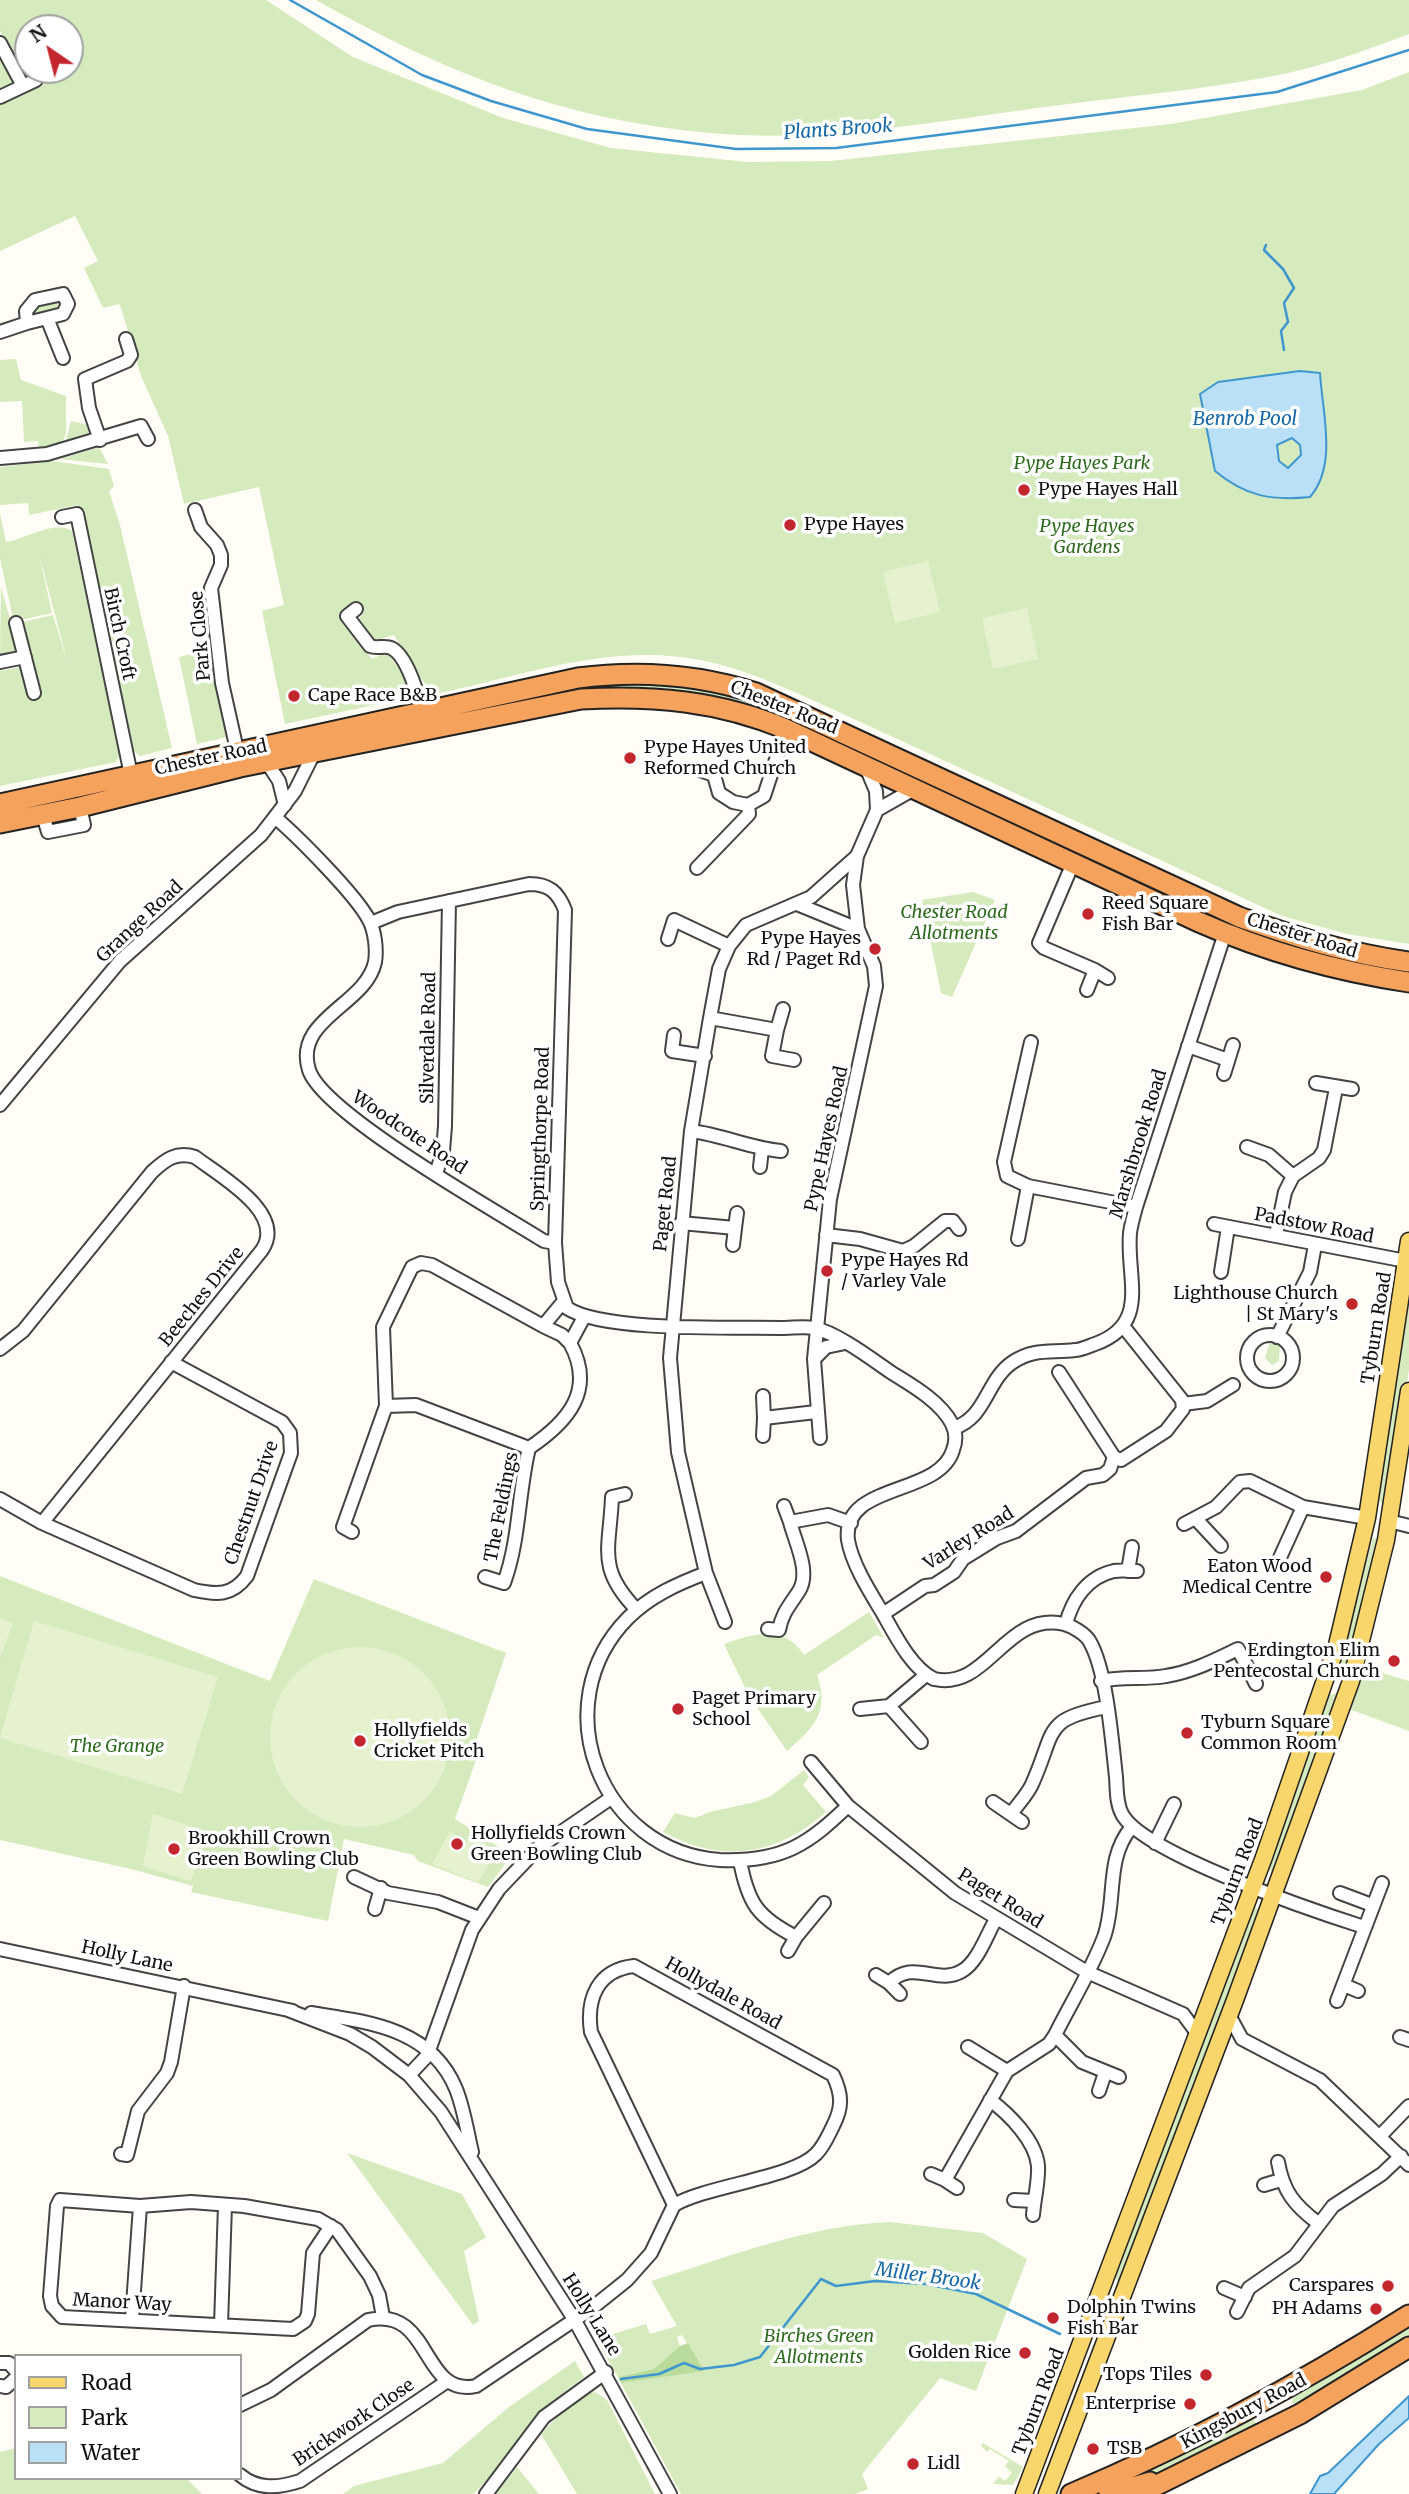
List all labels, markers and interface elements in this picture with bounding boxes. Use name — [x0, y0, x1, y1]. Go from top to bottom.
north arrow — [14, 14, 84, 84]
text: N — [25, 19, 51, 48]
water label: Plants Brook — [783, 115, 893, 145]
water label: Benrob Pool — [1193, 409, 1297, 431]
park label: Pype Hayes Park — [1014, 453, 1150, 475]
place label: Pype Hayes Hall — [1038, 479, 1178, 501]
marker: Pype Hayes Hall — [1016, 482, 1032, 498]
place label: Pype Hayes — [804, 514, 904, 536]
park label: Pype Hayes Gardens — [1040, 516, 1134, 558]
marker: Pype Hayes — [782, 517, 798, 533]
street label: Birch Croft — [99, 586, 139, 682]
street label: Park Close — [186, 590, 216, 682]
street label: Chester Road — [727, 677, 841, 739]
place label: Cape Race B&B — [308, 685, 437, 707]
marker: Cape Race B&B — [286, 688, 302, 704]
street label: Chester Road — [153, 736, 269, 780]
place label: Pype Hayes United Reformed Church — [644, 737, 806, 780]
marker: Pype Hayes United Reformed Church — [622, 750, 638, 766]
street label: Grange Road — [92, 877, 188, 967]
place label: Reed Square Fish Bar — [1102, 893, 1208, 936]
park label: Chester Road Allotments — [900, 902, 1008, 944]
marker: Reed Square Fish Bar — [1080, 906, 1096, 922]
street label: Chester Road — [1244, 909, 1360, 963]
place label: Pype Hayes Rd / Paget Rd — [747, 928, 861, 970]
marker: Pype Hayes Rd / Paget Rd — [867, 941, 883, 957]
street label: Silverdale Road — [417, 972, 441, 1104]
street label: Springthorpe Road — [527, 1046, 555, 1212]
street label: Pype Hayes Road — [801, 1064, 853, 1214]
street label: Marshbrook Road — [1106, 1067, 1172, 1221]
street label: Woodcote Road — [348, 1087, 470, 1179]
street label: Paget Road — [650, 1155, 682, 1253]
street label: Padstow Road — [1253, 1204, 1375, 1248]
street label: Beeches Drive — [155, 1243, 249, 1351]
place label: Pype Hayes Rd / Varley Vale — [841, 1250, 969, 1292]
marker: Pype Hayes Rd / Varley Vale — [819, 1263, 835, 1279]
street label: Tyburn Road — [1357, 1270, 1397, 1386]
place label: Lighthouse Church | St Mary's — [1173, 1283, 1338, 1326]
marker: Lighthouse Church | St Mary's — [1344, 1296, 1360, 1312]
street label: Chestnut Drive — [221, 1438, 283, 1568]
street label: The Feldings — [481, 1450, 523, 1564]
street label: Varley Road — [920, 1503, 1018, 1575]
place label: Eaton Wood Medical Centre — [1183, 1556, 1312, 1598]
marker: Eaton Wood Medical Centre — [1318, 1569, 1334, 1585]
place label: Erdington Elim Pentecostal Church — [1214, 1640, 1380, 1682]
marker: Erdington Elim Pentecostal Church — [1386, 1653, 1402, 1669]
place label: Paget Primary School — [692, 1688, 816, 1730]
marker: Paget Primary School — [670, 1701, 686, 1717]
place label: Tyburn Square Common Room — [1201, 1712, 1337, 1754]
place label: Hollyfields Cricket Pitch — [374, 1720, 484, 1762]
marker: Tyburn Square Common Room — [1179, 1725, 1195, 1741]
marker: Hollyfields Cricket Pitch — [352, 1733, 368, 1749]
park label: The Grange — [70, 1736, 164, 1758]
street label: Tyburn Road — [1208, 1815, 1268, 1929]
place label: Hollyfields Crown Green Bowling Club — [471, 1823, 642, 1866]
place label: Brookhill Crown Green Bowling Club — [188, 1828, 359, 1870]
marker: Hollyfields Crown Green Bowling Club — [449, 1836, 465, 1852]
marker: Brookhill Crown Green Bowling Club — [166, 1841, 182, 1857]
street label: Paget Road — [954, 1864, 1046, 1934]
street label: Holly Lane — [79, 1937, 175, 1977]
street label: Hollydale Road — [661, 1953, 785, 2035]
water label: Miller Brook — [874, 2258, 982, 2296]
street label: Holly Lane — [557, 2270, 625, 2360]
place label: Carspares — [1289, 2275, 1374, 2297]
marker: Carspares — [1380, 2278, 1396, 2294]
street label: Manor Way — [72, 2290, 172, 2316]
place label: Dolphin Twins Fish Bar — [1067, 2297, 1196, 2340]
place label: PH Adams — [1272, 2298, 1362, 2320]
marker: PH Adams — [1368, 2301, 1384, 2317]
marker: Dolphin Twins Fish Bar — [1045, 2310, 1061, 2326]
park label: Birches Green Allotments — [764, 2326, 874, 2368]
place label: Golden Rice — [908, 2342, 1011, 2364]
street label: Tyburn Road — [1009, 2345, 1069, 2459]
marker: Golden Rice — [1017, 2345, 1033, 2361]
legend — [14, 2354, 242, 2480]
place label: Tops Tiles — [1103, 2364, 1192, 2386]
marker: Tops Tiles — [1198, 2367, 1214, 2383]
text: Road — [81, 2369, 132, 2396]
street label: Kingsbury Road — [1178, 2370, 1310, 2454]
street label: Brickwork Close — [289, 2375, 419, 2471]
place label: Enterprise — [1085, 2393, 1176, 2415]
marker: Enterprise — [1182, 2396, 1198, 2412]
text: Park — [81, 2404, 128, 2431]
place label: TSB — [1107, 2438, 1142, 2460]
text: Water — [81, 2439, 140, 2466]
marker: TSB — [1085, 2441, 1101, 2457]
place label: Lidl — [927, 2453, 960, 2475]
marker: Lidl — [905, 2456, 921, 2472]

